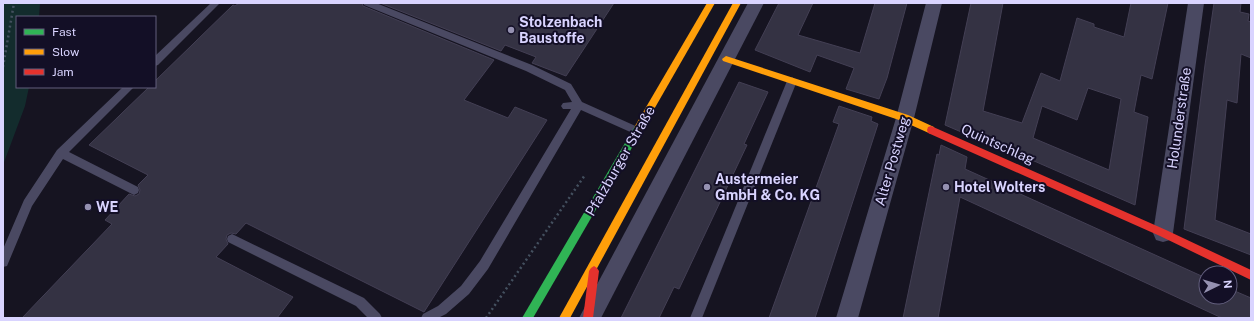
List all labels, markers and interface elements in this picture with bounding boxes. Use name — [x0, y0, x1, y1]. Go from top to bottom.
place label: Stolzenbach Baustoffe — [519, 14, 602, 46]
legend — [16, 16, 156, 88]
text: Fast — [52, 25, 77, 39]
marker: Stolzenbach Baustoffe — [506, 25, 516, 35]
text: Slow — [52, 45, 80, 59]
text: Jam — [52, 65, 74, 79]
street label: Holunderstraße — [1164, 66, 1194, 170]
street label: Pfalzburger Straße — [582, 103, 658, 219]
street label: Alter Postweg — [872, 114, 912, 207]
street label: Quintschlag — [959, 121, 1037, 167]
place label: Austermeier GmbH & Co. KG — [715, 171, 820, 203]
place label: Hotel Wolters — [954, 179, 1045, 195]
marker: Austermeier GmbH & Co. KG — [702, 182, 712, 192]
marker: Hotel Wolters — [941, 182, 951, 192]
place label: WE — [96, 199, 119, 215]
marker: WE — [83, 202, 93, 212]
north arrow — [1198, 265, 1238, 305]
text: N — [1222, 279, 1234, 289]

